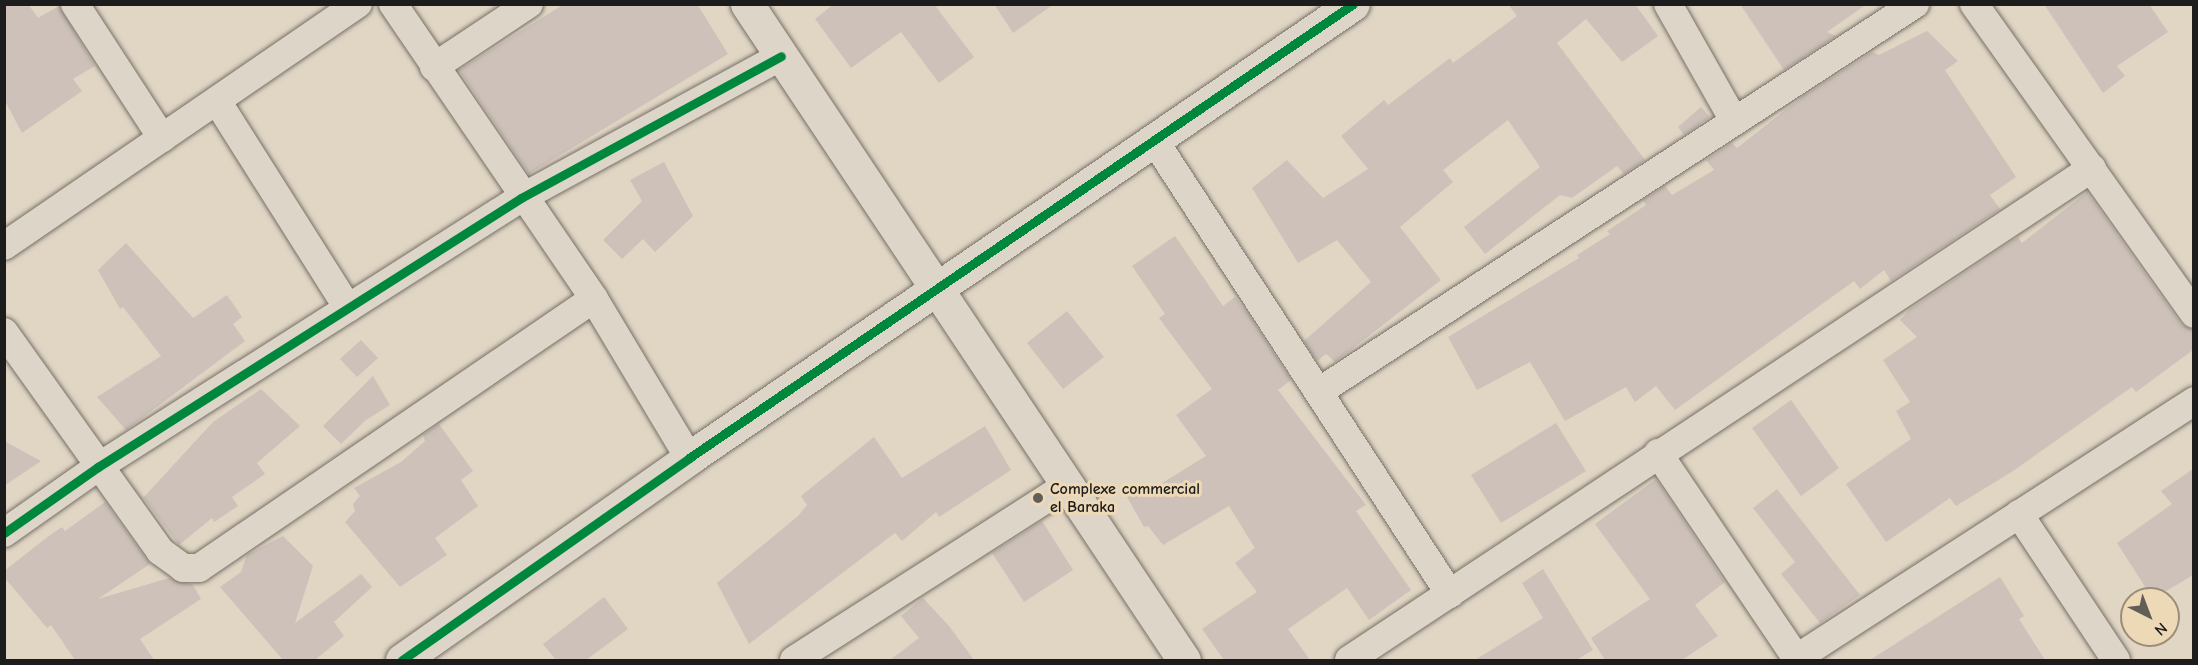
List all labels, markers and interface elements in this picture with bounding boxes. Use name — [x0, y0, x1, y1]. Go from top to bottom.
place label: Complexe commercial el Baraka — [1050, 479, 1200, 517]
marker: Complexe commercial el Baraka — [1031, 491, 1045, 505]
north arrow — [2120, 587, 2180, 647]
text: N — [2151, 619, 2171, 639]

